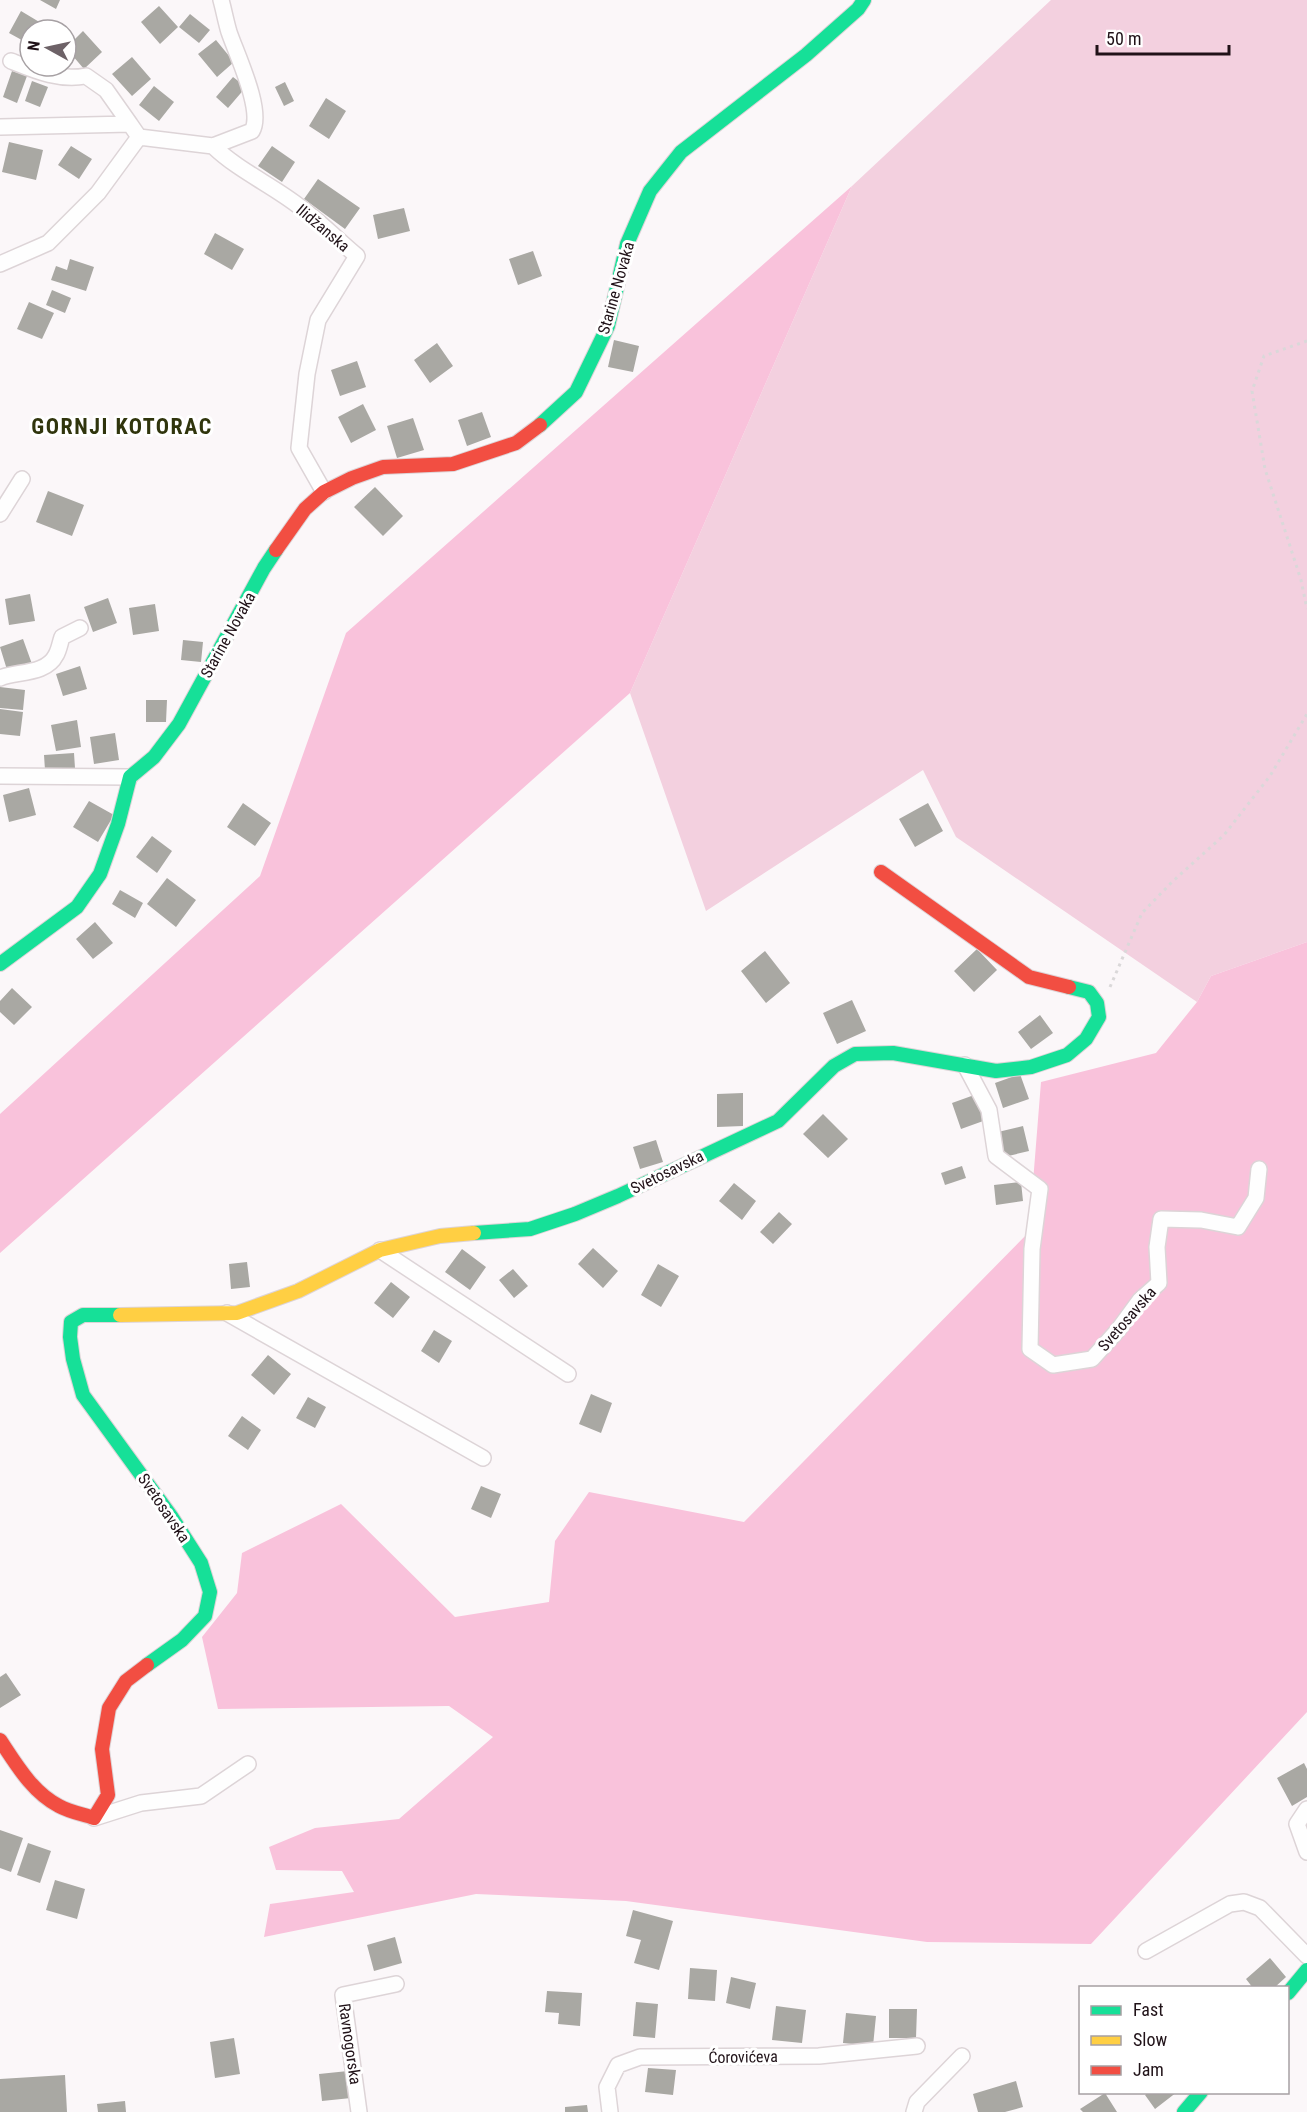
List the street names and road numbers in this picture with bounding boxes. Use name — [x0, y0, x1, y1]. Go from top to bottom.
street label: Ilidžanska — [292, 200, 354, 256]
street label: Starine Novaka — [594, 240, 638, 336]
street label: Starine Novaka — [197, 589, 259, 681]
street label: Svetosavska — [627, 1146, 707, 1198]
street label: Svetosavska — [1094, 1283, 1160, 1355]
street label: Svetosavska — [134, 1470, 194, 1546]
street label: Ravnogorska — [335, 2002, 365, 2086]
street label: Ćorovićeva — [708, 2046, 778, 2067]

